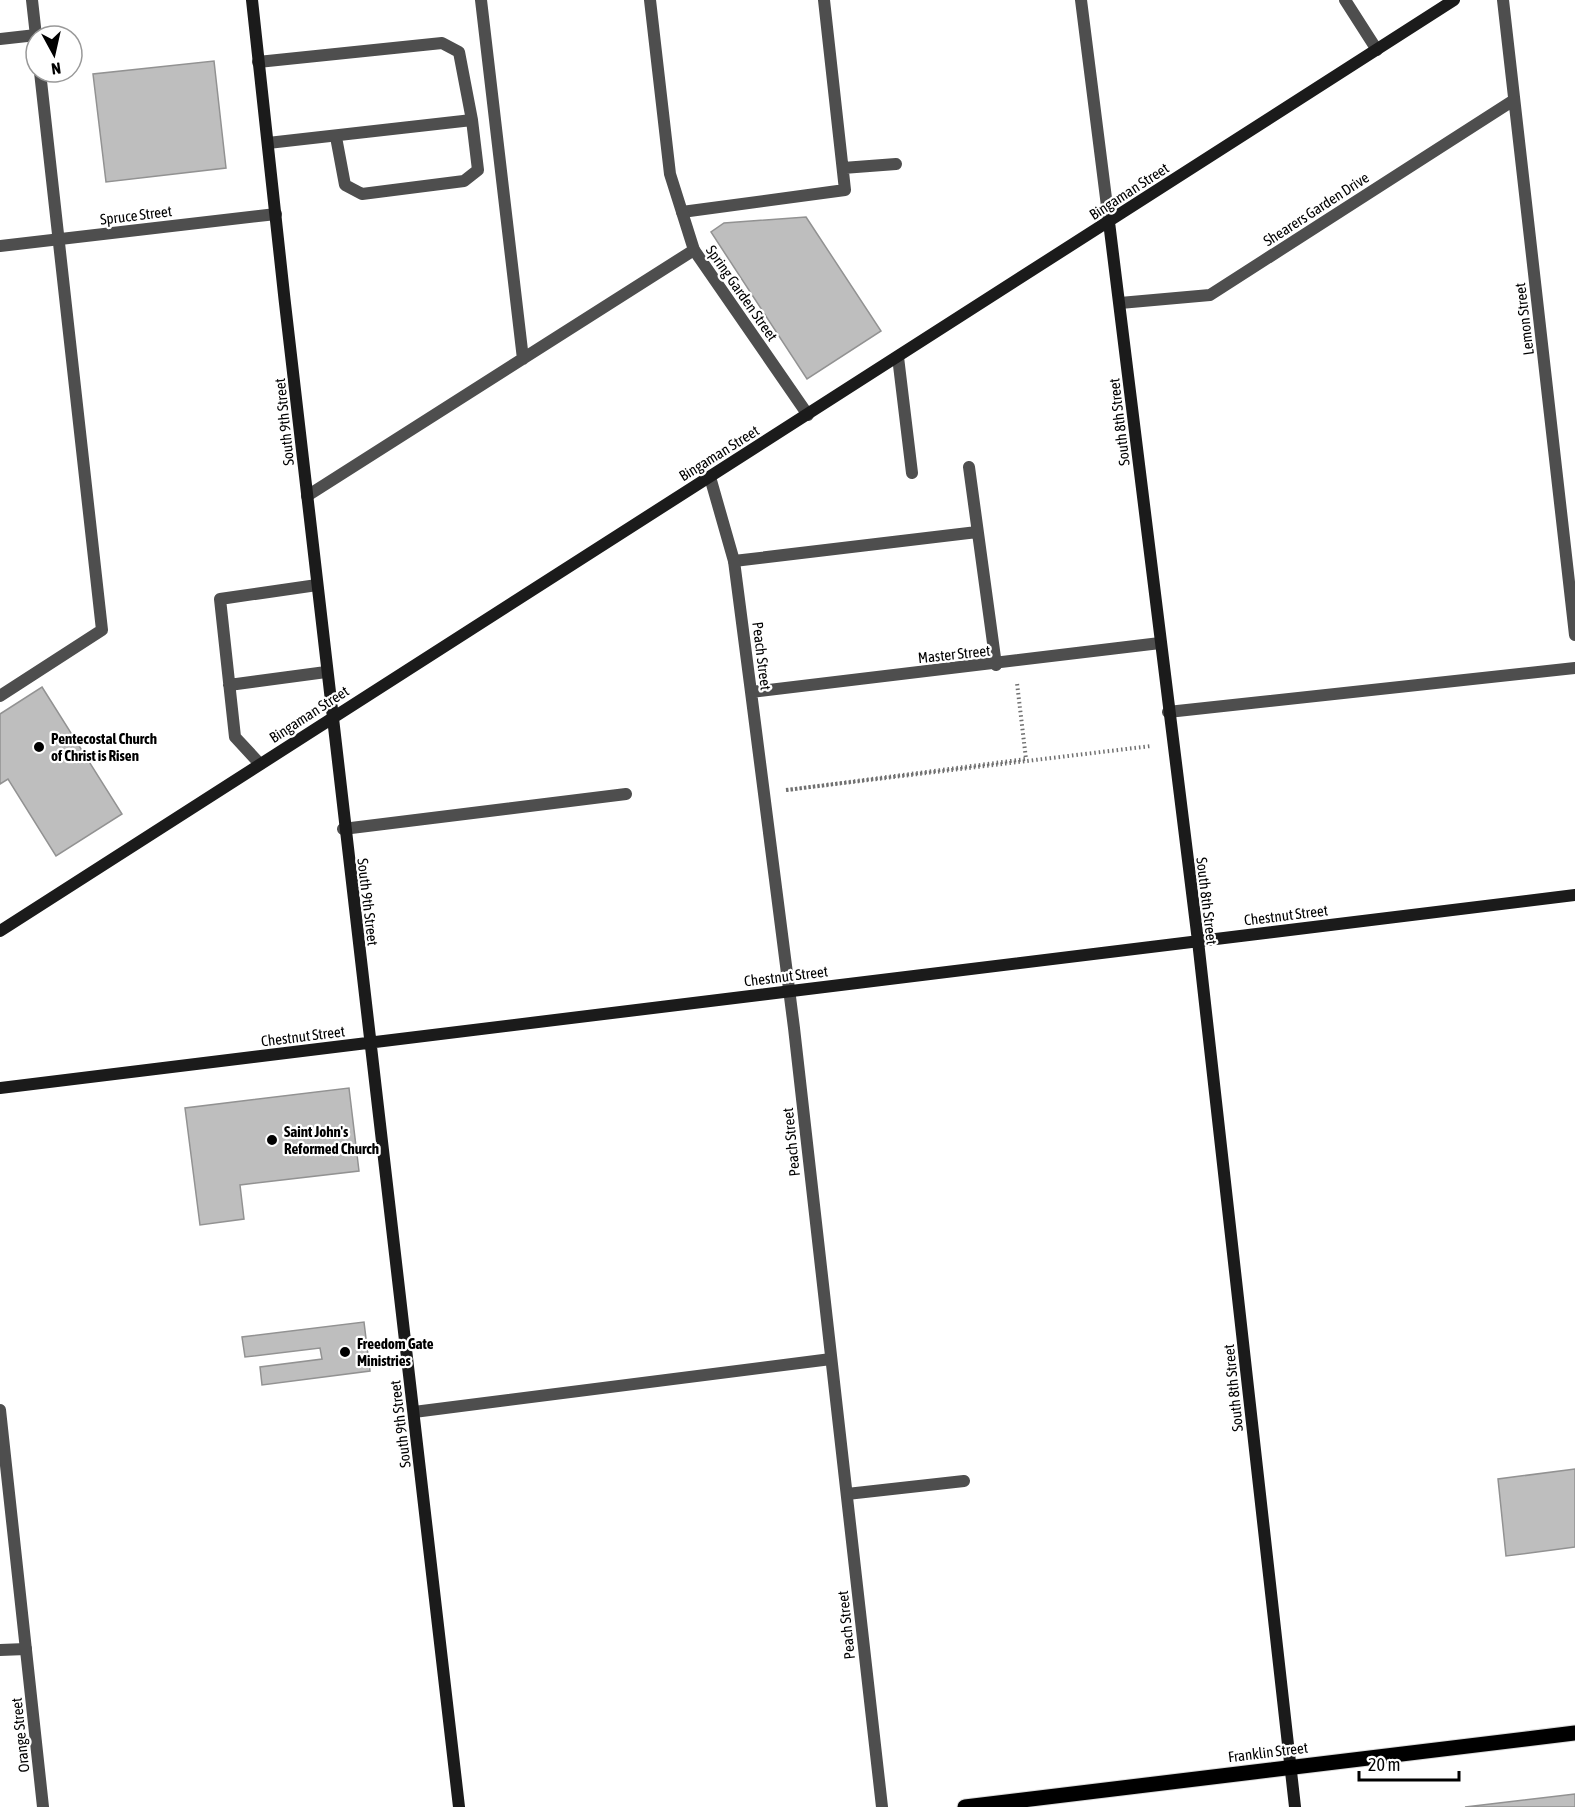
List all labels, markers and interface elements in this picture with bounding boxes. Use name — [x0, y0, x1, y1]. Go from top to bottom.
north arrow — [24, 24, 84, 84]
text: N — [50, 59, 62, 78]
street label: Bingaman Street — [1086, 159, 1172, 223]
street label: Shearers Garden Drive — [1260, 169, 1372, 249]
street label: Spruce Street — [99, 202, 173, 228]
street label: Spring Garden Street — [703, 242, 781, 344]
street label: Lemon Street — [1511, 282, 1537, 356]
street label: South 9th Street — [271, 377, 297, 467]
street label: South 8th Street — [1105, 377, 1133, 467]
street label: Bingaman Street — [676, 422, 762, 484]
street label: Peach Street — [749, 621, 775, 691]
street label: Master Street — [917, 642, 991, 666]
street label: Bingaman Street — [266, 682, 352, 746]
place label: Pentecostal Church of Christ is Risen — [51, 730, 157, 764]
marker: Pentecostal Church of Christ is Risen — [32, 740, 46, 754]
street label: South 8th Street — [1193, 856, 1221, 946]
street label: South 9th Street — [354, 857, 382, 947]
street label: Chestnut Street — [1243, 901, 1329, 929]
street label: Chestnut Street — [743, 962, 829, 990]
street label: Chestnut Street — [260, 1022, 346, 1050]
street label: Peach Street — [779, 1107, 803, 1177]
place label: Saint John's Reformed Church — [284, 1123, 379, 1157]
marker: Saint John's Reformed Church — [265, 1133, 279, 1147]
place label: Freedom Gate Ministries — [357, 1335, 434, 1369]
street label: South 8th Street — [1220, 1343, 1246, 1433]
marker: Freedom Gate Ministries — [338, 1345, 352, 1359]
street label: South 9th Street — [386, 1379, 414, 1469]
street label: Peach Street — [834, 1590, 858, 1660]
street label: Orange Street — [8, 1697, 32, 1773]
street label: Franklin Street — [1227, 1739, 1309, 1765]
scale bar — [1359, 1744, 1460, 1782]
text: 20 m — [1368, 1754, 1400, 1775]

